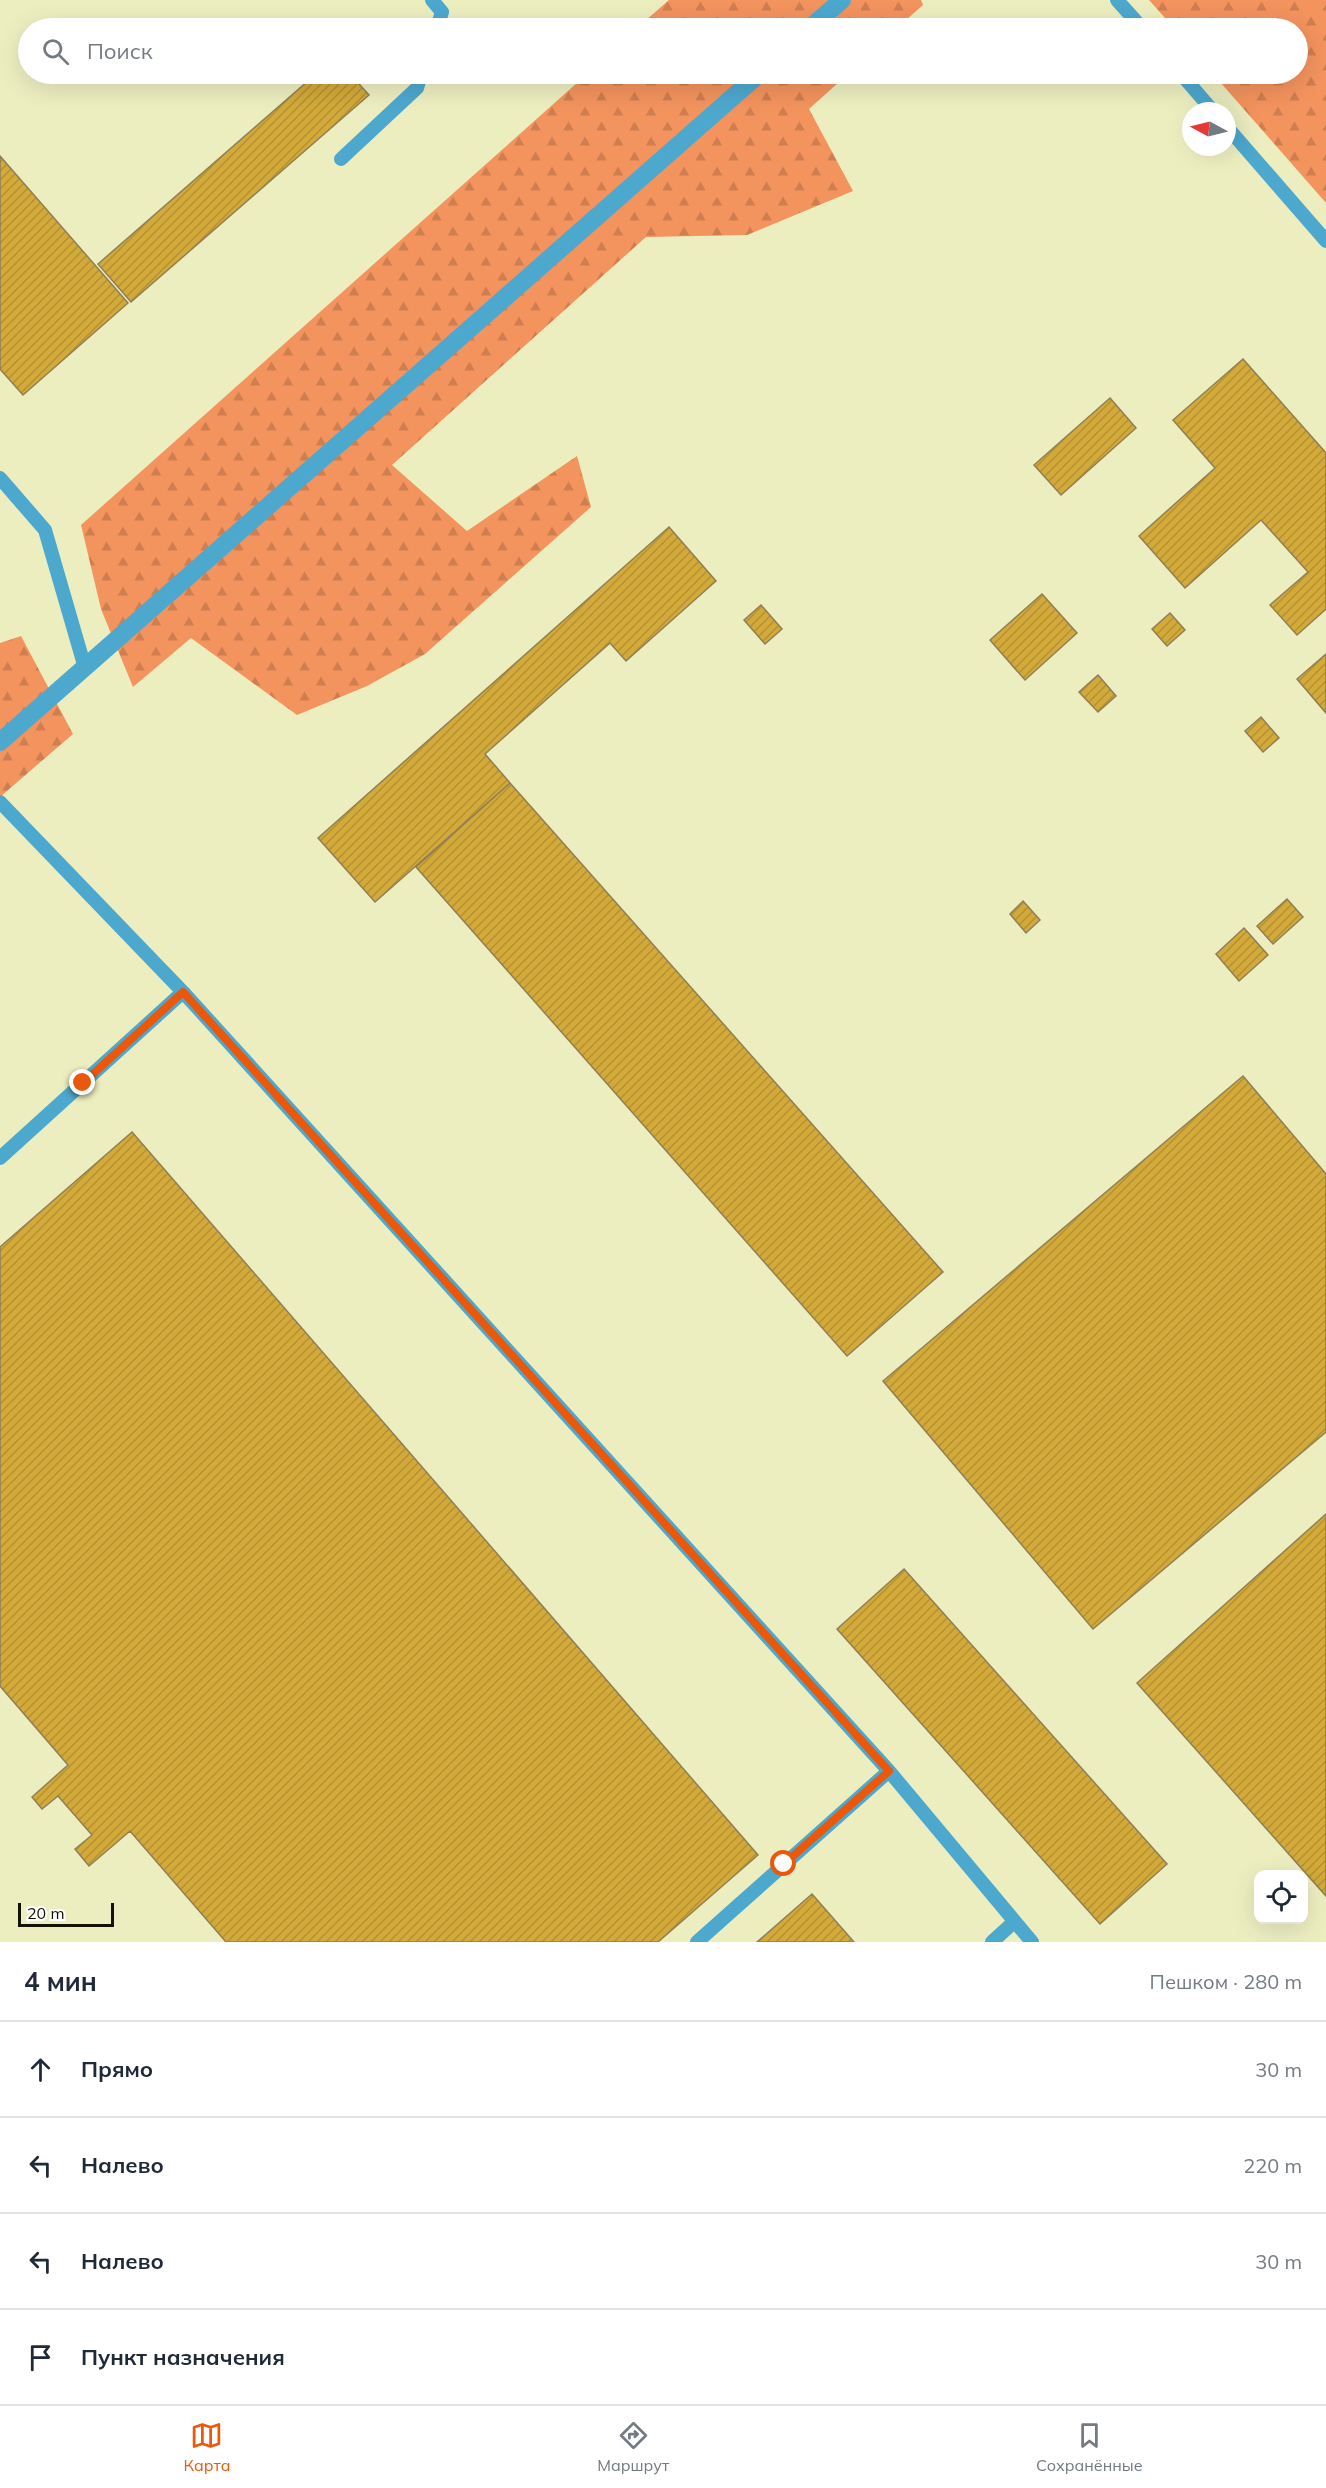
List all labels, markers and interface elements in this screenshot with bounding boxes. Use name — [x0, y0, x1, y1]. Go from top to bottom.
search box — [18, 18, 1308, 84]
icon: search — [39, 35, 72, 68]
text: Поиск — [87, 37, 153, 65]
north arrow — [1182, 102, 1236, 156]
route end — [69, 1069, 95, 1095]
route start — [770, 1850, 796, 1876]
map controls — [1254, 1870, 1308, 1924]
button: locate — [1254, 1870, 1308, 1924]
scale bar — [18, 1900, 114, 1928]
text: 20 m — [27, 1903, 64, 1923]
text: 4 мин — [24, 1965, 97, 1998]
text: Пешком · 280 m — [1150, 1969, 1302, 1994]
icon: ahead — [24, 2053, 57, 2086]
text: Прямо — [81, 2055, 153, 2083]
text: 30 m — [1255, 2057, 1302, 2082]
icon: left — [24, 2149, 57, 2182]
text: Налево — [81, 2151, 164, 2179]
text: 220 m — [1243, 2153, 1302, 2178]
icon: left — [24, 2245, 57, 2278]
text: Налево — [81, 2247, 164, 2275]
text: 30 m — [1255, 2249, 1302, 2274]
icon: arrive — [24, 2341, 57, 2374]
text: Пункт назначения — [81, 2343, 285, 2371]
tab: Карта — [183, 2419, 230, 2475]
tab: Маршрут — [597, 2419, 669, 2475]
tab: Сохранённые — [1036, 2419, 1143, 2475]

